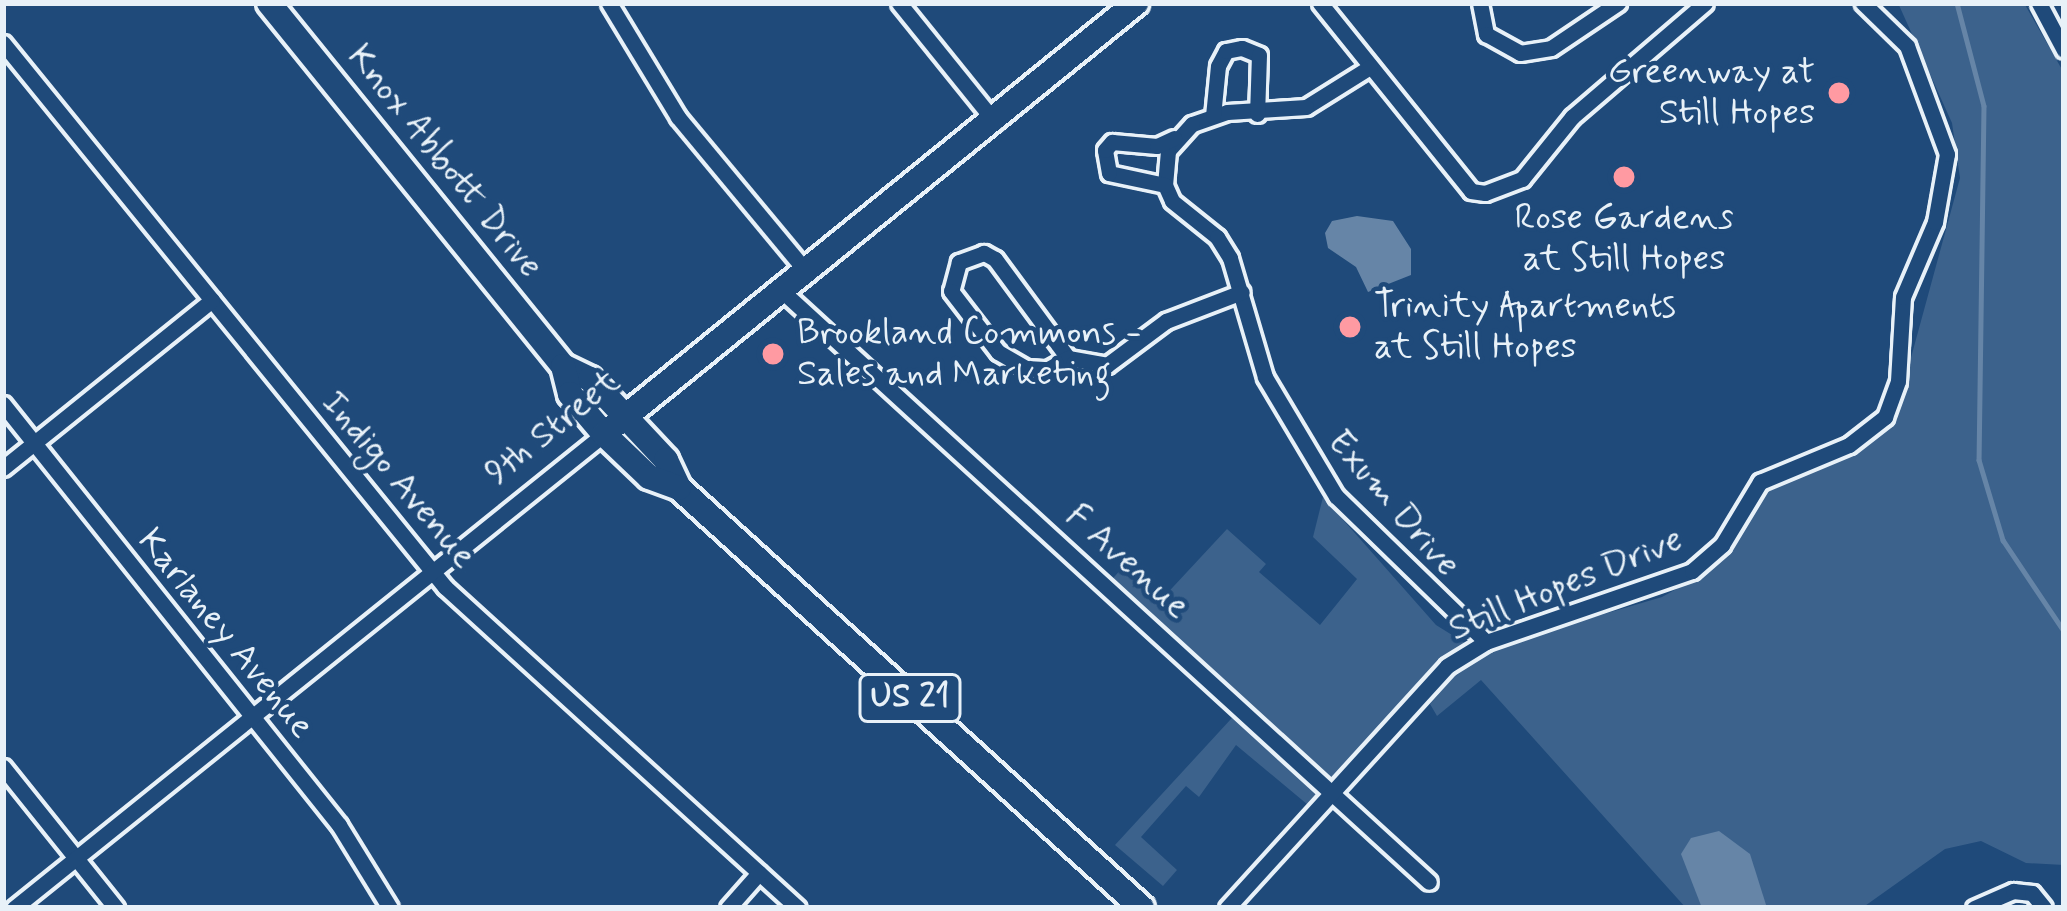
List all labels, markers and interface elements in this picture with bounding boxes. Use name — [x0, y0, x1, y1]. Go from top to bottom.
street label: Knox Abbott Drive — [336, 36, 552, 288]
place label: Greenway at Still Hopes — [1604, 50, 1815, 135]
marker: Greenway at Still Hopes — [1826, 80, 1852, 106]
marker: Rose Gardens at Still Hopes — [1611, 164, 1637, 190]
place label: Rose Gardens at Still Hopes — [1522, 196, 1726, 281]
place label: Trinity Apartments at Still Hopes — [1374, 284, 1676, 369]
place label: Brookland Commons - Sales and Marketing — [797, 311, 1151, 396]
marker: Trinity Apartments at Still Hopes — [1337, 314, 1363, 340]
marker: Brookland Commons - Sales and Marketing — [760, 341, 786, 367]
street label: 9th Street — [477, 361, 629, 495]
street label: Indigo Avenue — [311, 382, 485, 578]
street label: Exum Drive — [1318, 423, 1468, 585]
street label: F Avenue — [1060, 499, 1194, 625]
street label: Still Hopes Drive — [1445, 519, 1687, 651]
street label: Karlaney Avenue — [127, 520, 323, 748]
road number: US 21 — [856, 671, 964, 725]

